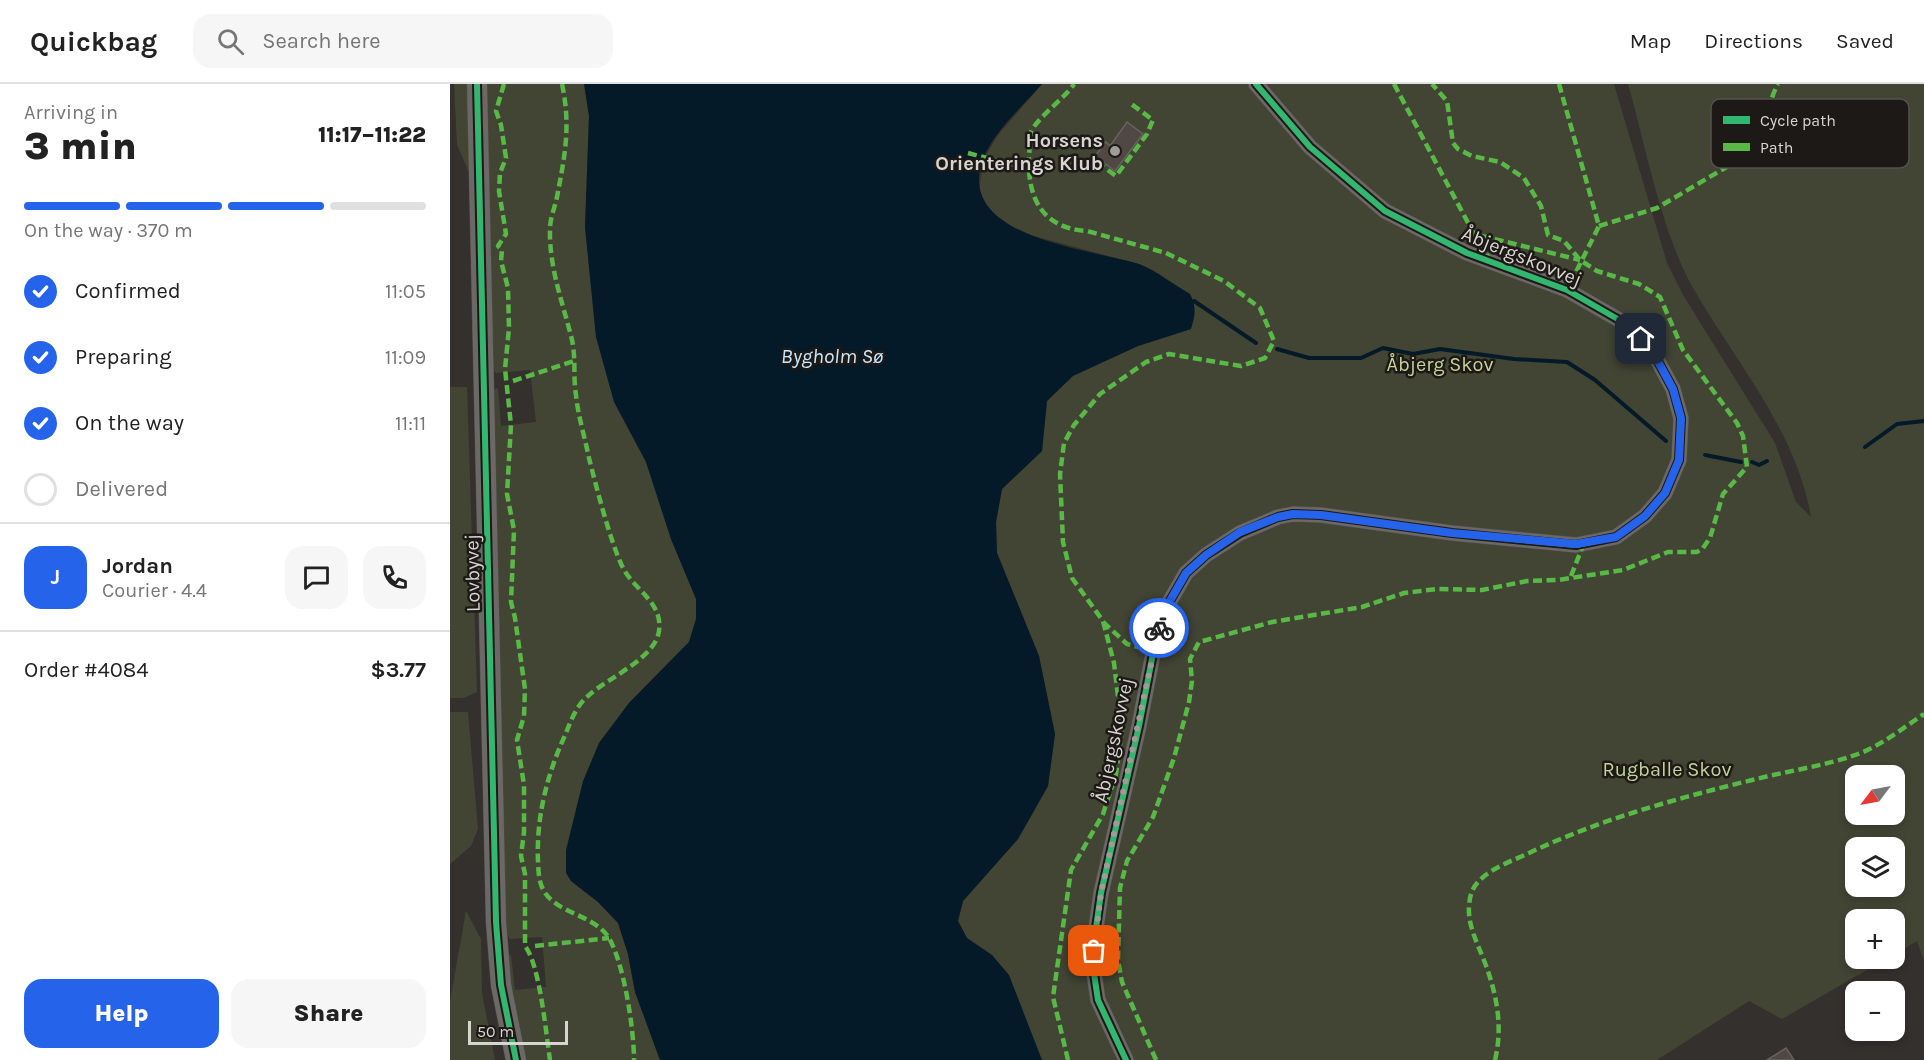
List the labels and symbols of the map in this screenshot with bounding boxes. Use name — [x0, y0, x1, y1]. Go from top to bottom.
legend — [1711, 99, 1909, 168]
text: Cycle path — [1760, 111, 1836, 130]
place label: Horsens Orienterings Klub — [935, 129, 1103, 175]
text: Path — [1760, 138, 1793, 157]
marker: Horsens Orienterings Klub — [1108, 144, 1122, 158]
street label: Åbjergskovvej — [1458, 222, 1585, 291]
pin — [1615, 313, 1666, 364]
water label: Bygholm Sø — [781, 344, 884, 368]
park label: Åbjerg Skov — [1386, 353, 1494, 376]
street label: Lovbyvej — [460, 534, 485, 612]
courier — [1129, 598, 1189, 658]
street label: Åbjergskovvej — [1089, 675, 1138, 805]
park label: Rugballe Skov — [1602, 758, 1732, 781]
north arrow — [1845, 765, 1905, 825]
pin — [1068, 925, 1119, 976]
scale bar — [468, 1018, 568, 1046]

